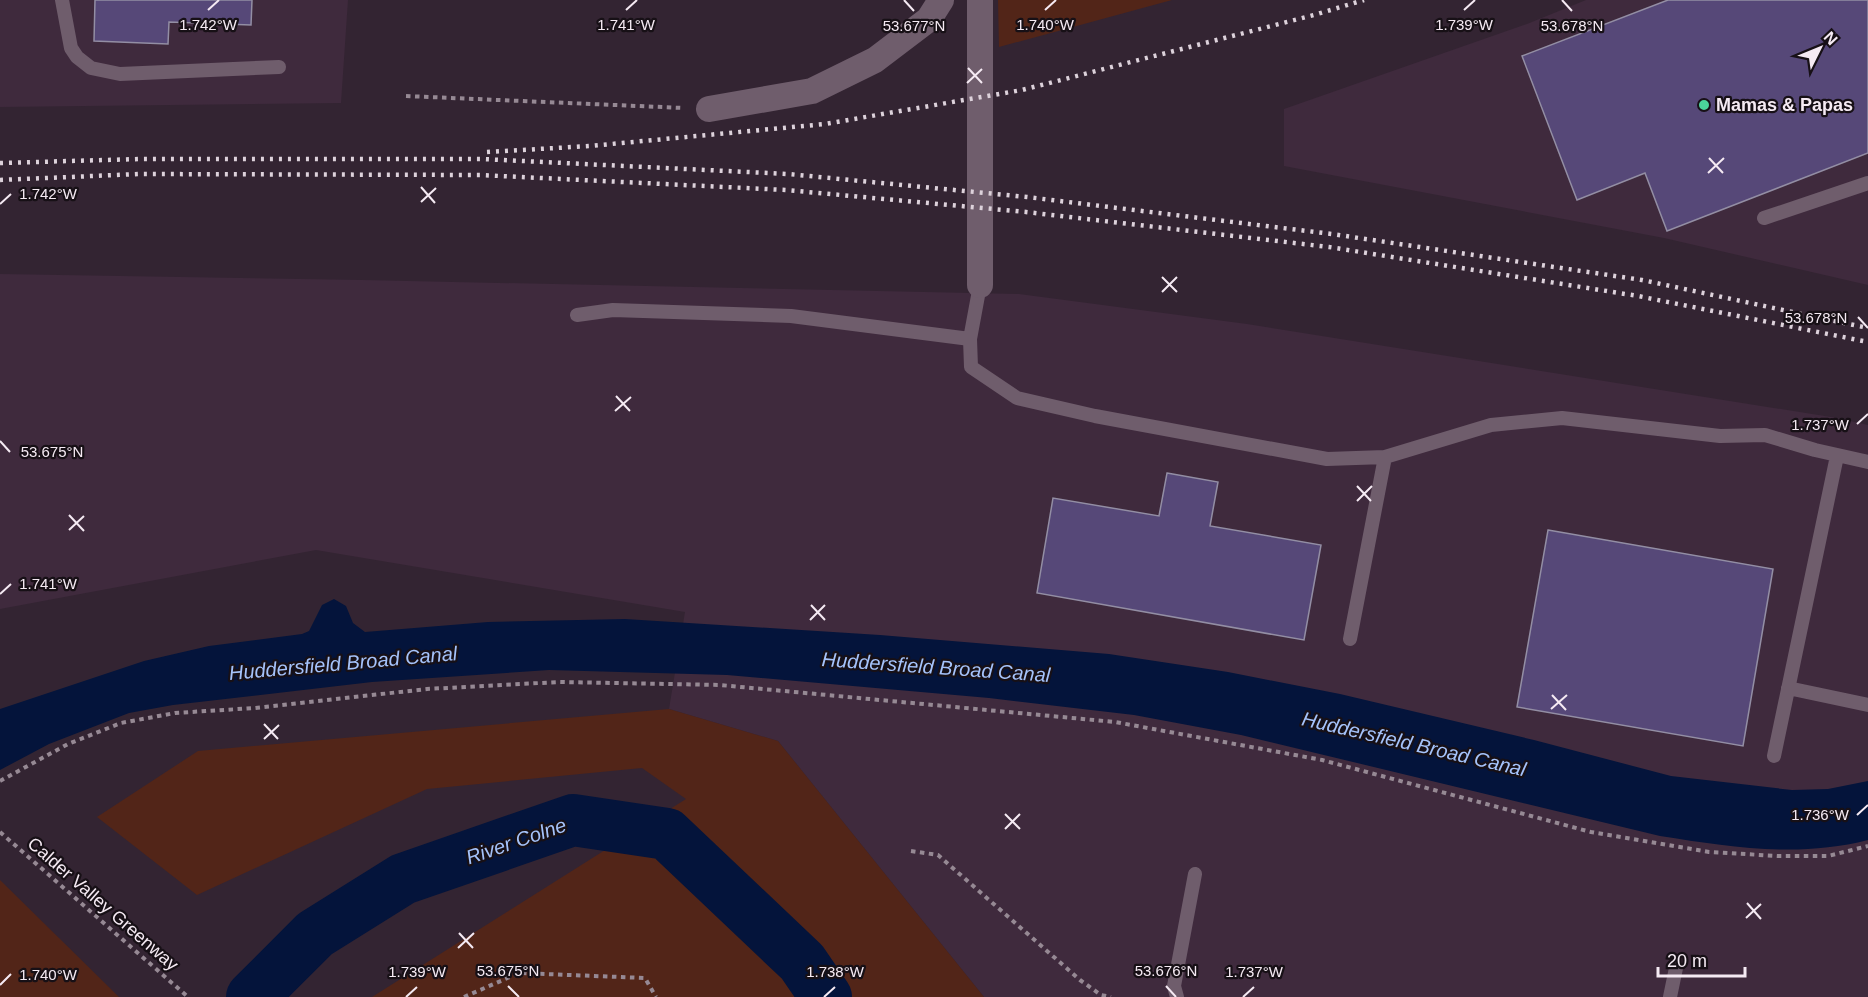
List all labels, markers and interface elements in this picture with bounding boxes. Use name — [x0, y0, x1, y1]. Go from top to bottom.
text: 1.742°W — [179, 16, 238, 33]
text: 1.741°W — [597, 16, 656, 33]
text: 1.740°W — [1016, 16, 1075, 33]
text: 1.739°W — [1435, 16, 1494, 33]
text: 53.677°N — [883, 17, 945, 34]
text: 53.678°N — [1541, 17, 1603, 34]
north arrow — [1790, 18, 1850, 78]
text: N — [1820, 28, 1841, 48]
place label: Mamas & Papas — [1716, 95, 1853, 115]
marker: Mamas & Papas — [1697, 98, 1711, 112]
text: 1.742°W — [19, 185, 78, 202]
text: 53.678°N — [1785, 309, 1847, 326]
text: 1.737°W — [1791, 416, 1850, 433]
text: 53.675°N — [21, 443, 83, 460]
text: 1.741°W — [19, 575, 78, 592]
water label: Huddersfield Broad Canal — [228, 642, 459, 684]
water label: Huddersfield Broad Canal — [821, 648, 1052, 686]
water label: Huddersfield Broad Canal — [1300, 708, 1529, 781]
text: 1.736°W — [1791, 806, 1850, 823]
water label: River Colne — [463, 814, 569, 868]
street label: Calder Valley Greenway — [24, 833, 182, 975]
scale bar — [1658, 940, 1745, 978]
text: 20 m — [1667, 951, 1707, 971]
text: 53.675°N — [477, 962, 539, 979]
text: 53.676°N — [1135, 962, 1197, 979]
text: 1.739°W — [388, 963, 447, 980]
text: 1.738°W — [806, 963, 865, 980]
text: 1.737°W — [1225, 963, 1284, 980]
text: 1.740°W — [19, 966, 78, 983]

